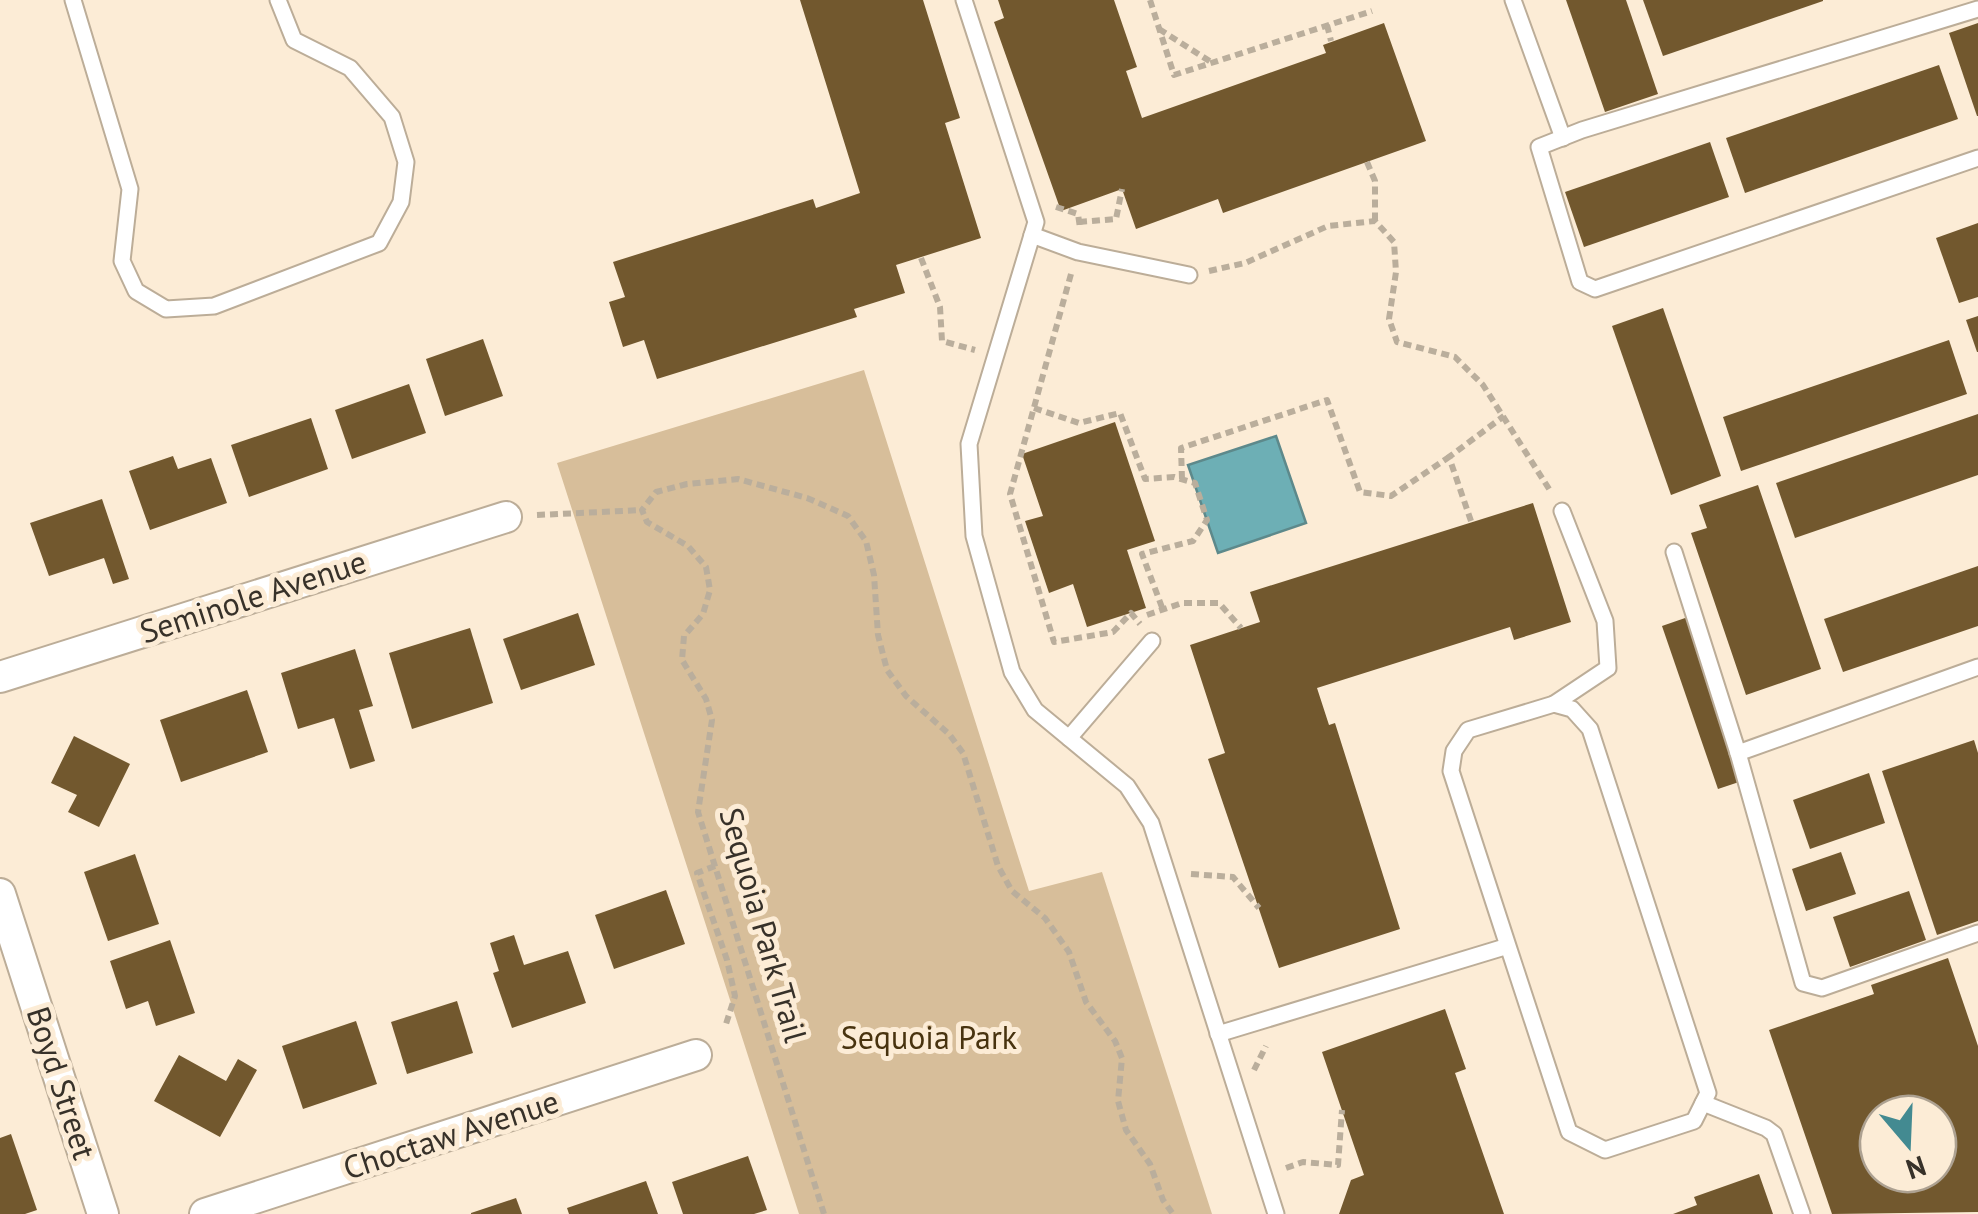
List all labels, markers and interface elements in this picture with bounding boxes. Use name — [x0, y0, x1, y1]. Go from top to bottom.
street label: Seminole Avenue — [134, 540, 371, 652]
street label: Sequoia Park Trail — [710, 803, 818, 1047]
street label: Boyd Street — [18, 1001, 106, 1164]
park label: Sequoia Park — [841, 1016, 1018, 1058]
street label: Choctaw Avenue — [338, 1079, 564, 1189]
north arrow — [1858, 1094, 1958, 1194]
text: N — [1902, 1148, 1931, 1189]

